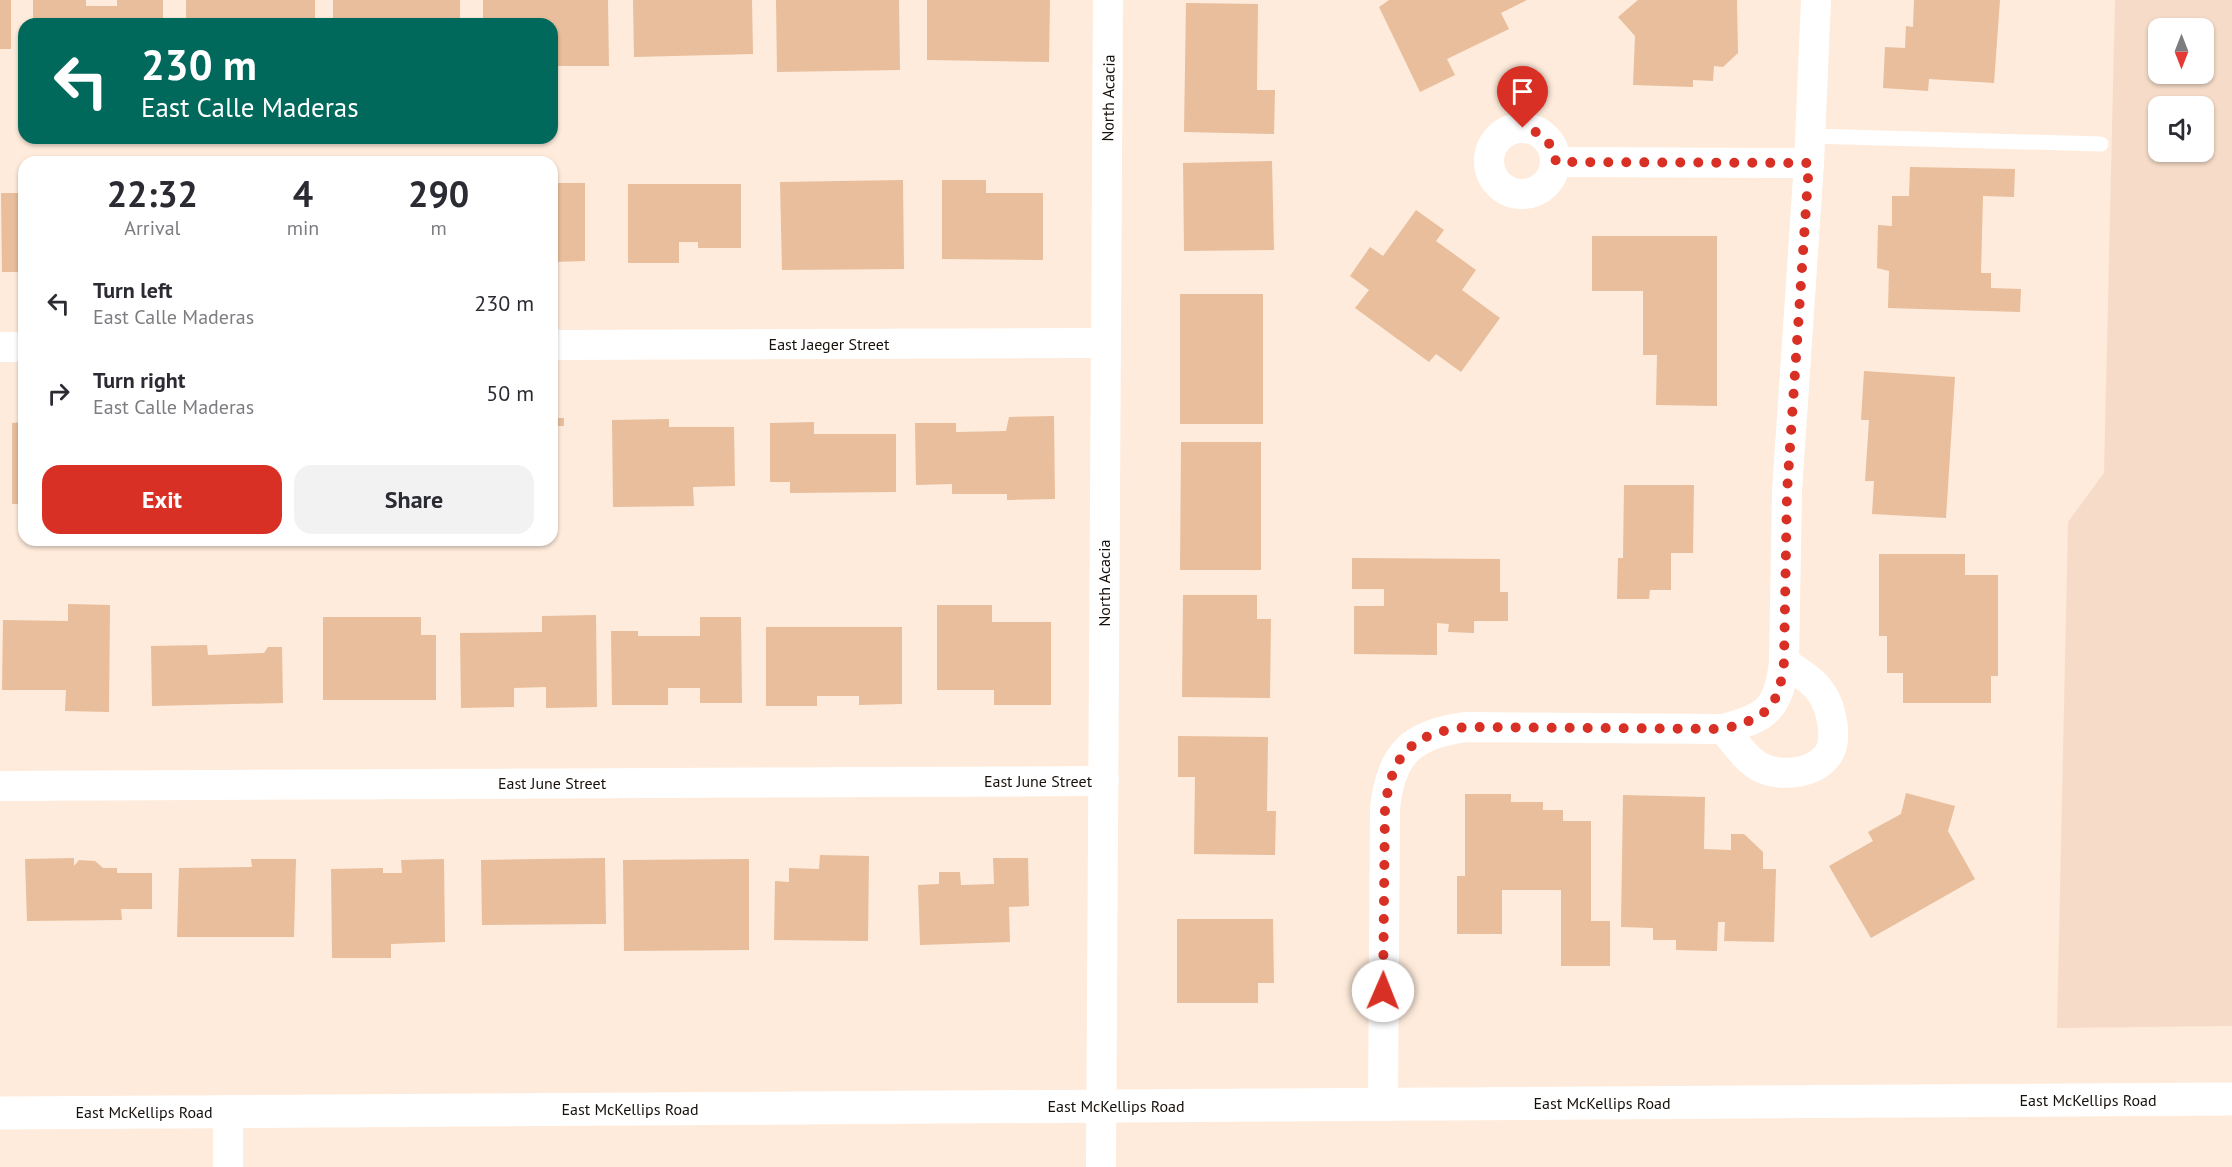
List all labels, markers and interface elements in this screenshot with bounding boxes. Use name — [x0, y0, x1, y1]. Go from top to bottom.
north arrow — [2148, 18, 2214, 84]
map controls — [2148, 18, 2214, 162]
text: 230 m — [141, 37, 257, 92]
icon: left — [42, 42, 120, 120]
street label: North Acacia — [1097, 54, 1119, 142]
pin — [1497, 66, 1548, 128]
icon: arrive — [1506, 75, 1539, 108]
text: East Calle Maderas — [141, 90, 359, 124]
button: sound — [2148, 96, 2214, 162]
text: 22:32 — [107, 170, 198, 217]
text: 4 — [293, 170, 313, 217]
text: 290 — [408, 170, 469, 217]
text: Arrival — [124, 215, 180, 241]
text: min — [287, 215, 319, 241]
text: m — [431, 215, 447, 241]
text: Turn left — [93, 276, 173, 304]
icon: left — [42, 287, 75, 320]
text: 230 m — [474, 289, 534, 317]
text: East Calle Maderas — [93, 304, 254, 330]
street label: East Jaeger Street — [769, 334, 890, 354]
text: Turn right — [93, 366, 185, 394]
icon: right — [42, 377, 75, 410]
text: 50 m — [486, 379, 534, 407]
text: East Calle Maderas — [93, 394, 254, 420]
button: Exit — [42, 465, 282, 534]
button: Share — [294, 465, 534, 534]
street label: North Acacia — [1094, 540, 1114, 626]
street label: East June Street — [984, 771, 1093, 791]
street label: East June Street — [498, 773, 607, 793]
position arrow — [1351, 959, 1415, 1023]
street label: East McKellips Road — [2019, 1090, 2157, 1110]
street label: East McKellips Road — [1533, 1093, 1671, 1113]
street label: East McKellips Road — [1047, 1096, 1185, 1116]
street label: East McKellips Road — [561, 1099, 699, 1119]
street label: East McKellips Road — [75, 1102, 213, 1122]

